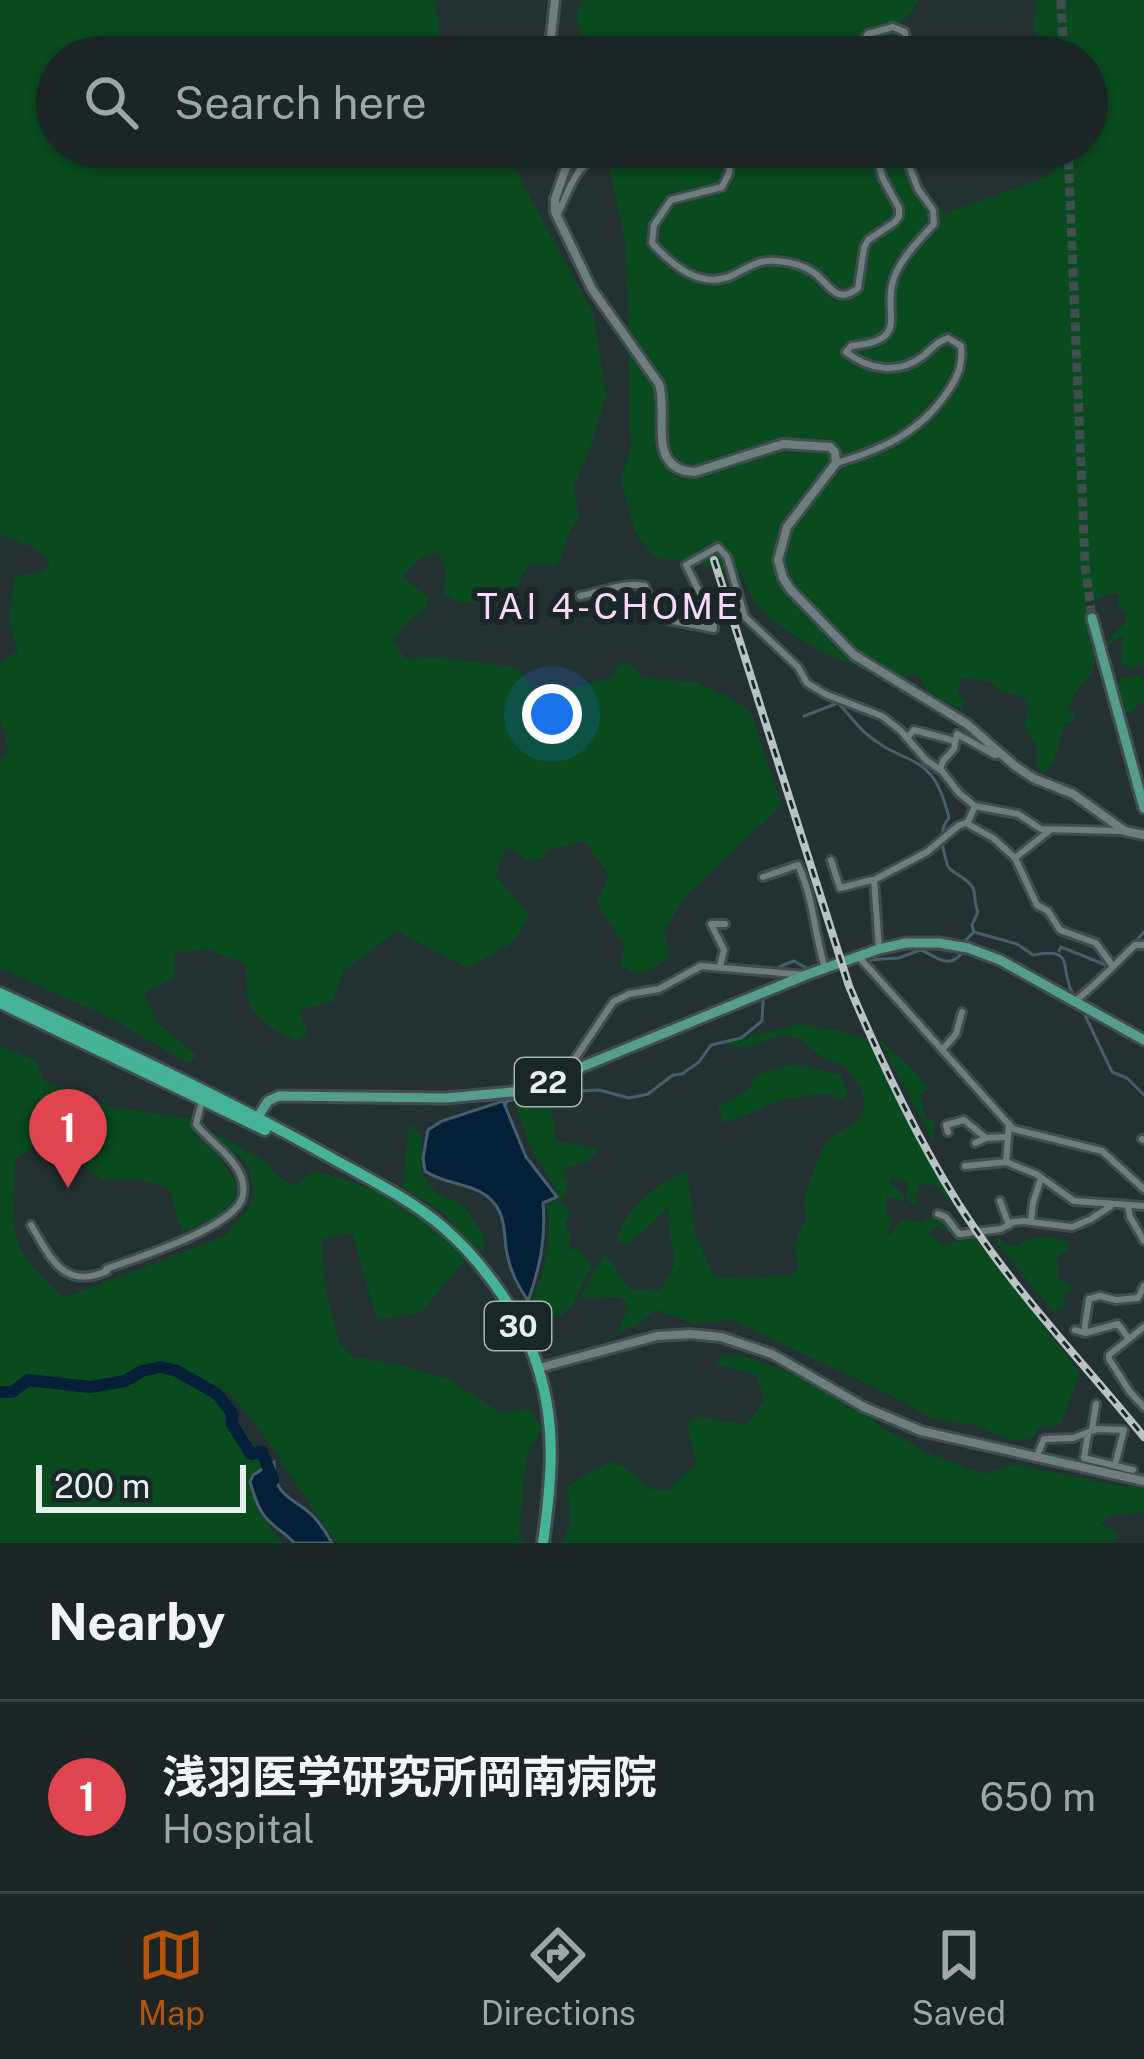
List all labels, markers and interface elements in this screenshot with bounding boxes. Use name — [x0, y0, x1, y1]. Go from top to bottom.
search box — [36, 36, 1108, 168]
icon: search — [78, 69, 144, 135]
text: Search here — [174, 76, 427, 129]
district label: TAI 4-CHOME — [477, 585, 741, 627]
your location — [522, 684, 582, 744]
road number: 22 — [515, 1058, 581, 1106]
pin: 1 — [29, 1089, 107, 1188]
road number: 30 — [485, 1302, 551, 1350]
scale bar — [36, 1459, 246, 1512]
text: 200 m — [54, 1467, 150, 1505]
text: Nearby — [48, 1592, 225, 1651]
text: 浅羽医学研究所岡南病院 — [162, 1750, 657, 1803]
text: 1 — [79, 1774, 95, 1820]
text: 650 m — [980, 1774, 1096, 1820]
text: Hospital — [162, 1806, 315, 1852]
tab: Map — [138, 1922, 205, 2032]
tab: Directions — [481, 1922, 636, 2032]
tab: Saved — [912, 1922, 1006, 2032]

